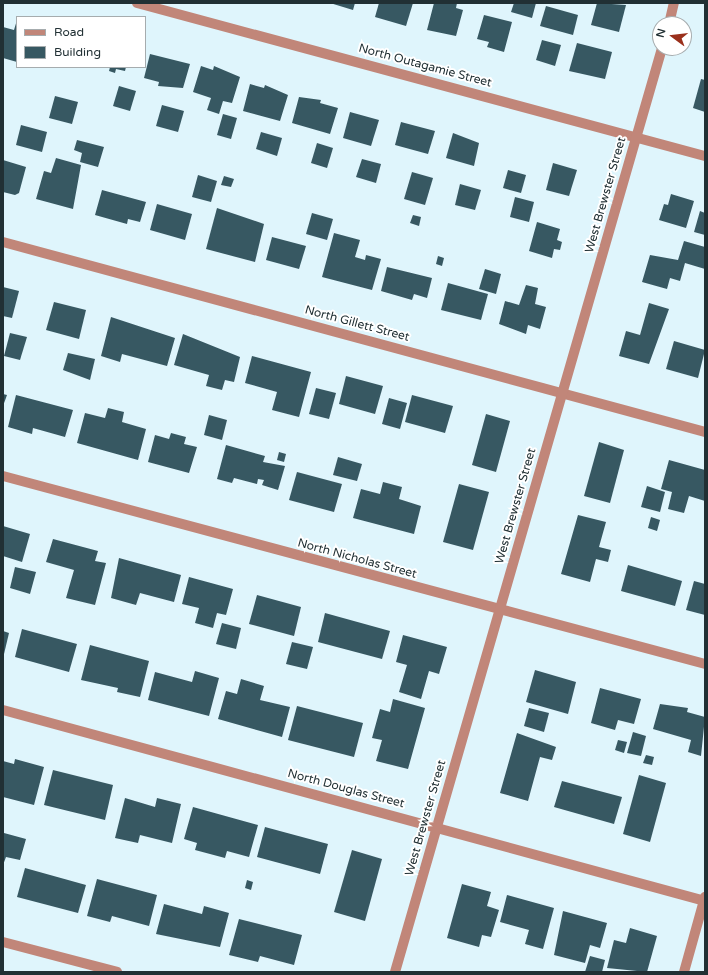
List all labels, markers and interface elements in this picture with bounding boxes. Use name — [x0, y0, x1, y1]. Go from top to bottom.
legend — [16, 16, 146, 68]
north arrow — [652, 16, 692, 56]
text: Road — [54, 25, 84, 39]
text: N — [653, 27, 668, 39]
street label: North Outagamie Street — [357, 41, 493, 91]
text: Building — [54, 45, 101, 59]
street label: West Brewster Street — [583, 135, 629, 255]
street label: North Gillett Street — [303, 303, 411, 345]
street label: West Brewster Street — [493, 446, 539, 566]
street label: North Nicholas Street — [296, 536, 418, 582]
street label: West Brewster Street — [403, 758, 449, 878]
street label: North Douglas Street — [286, 766, 406, 812]

